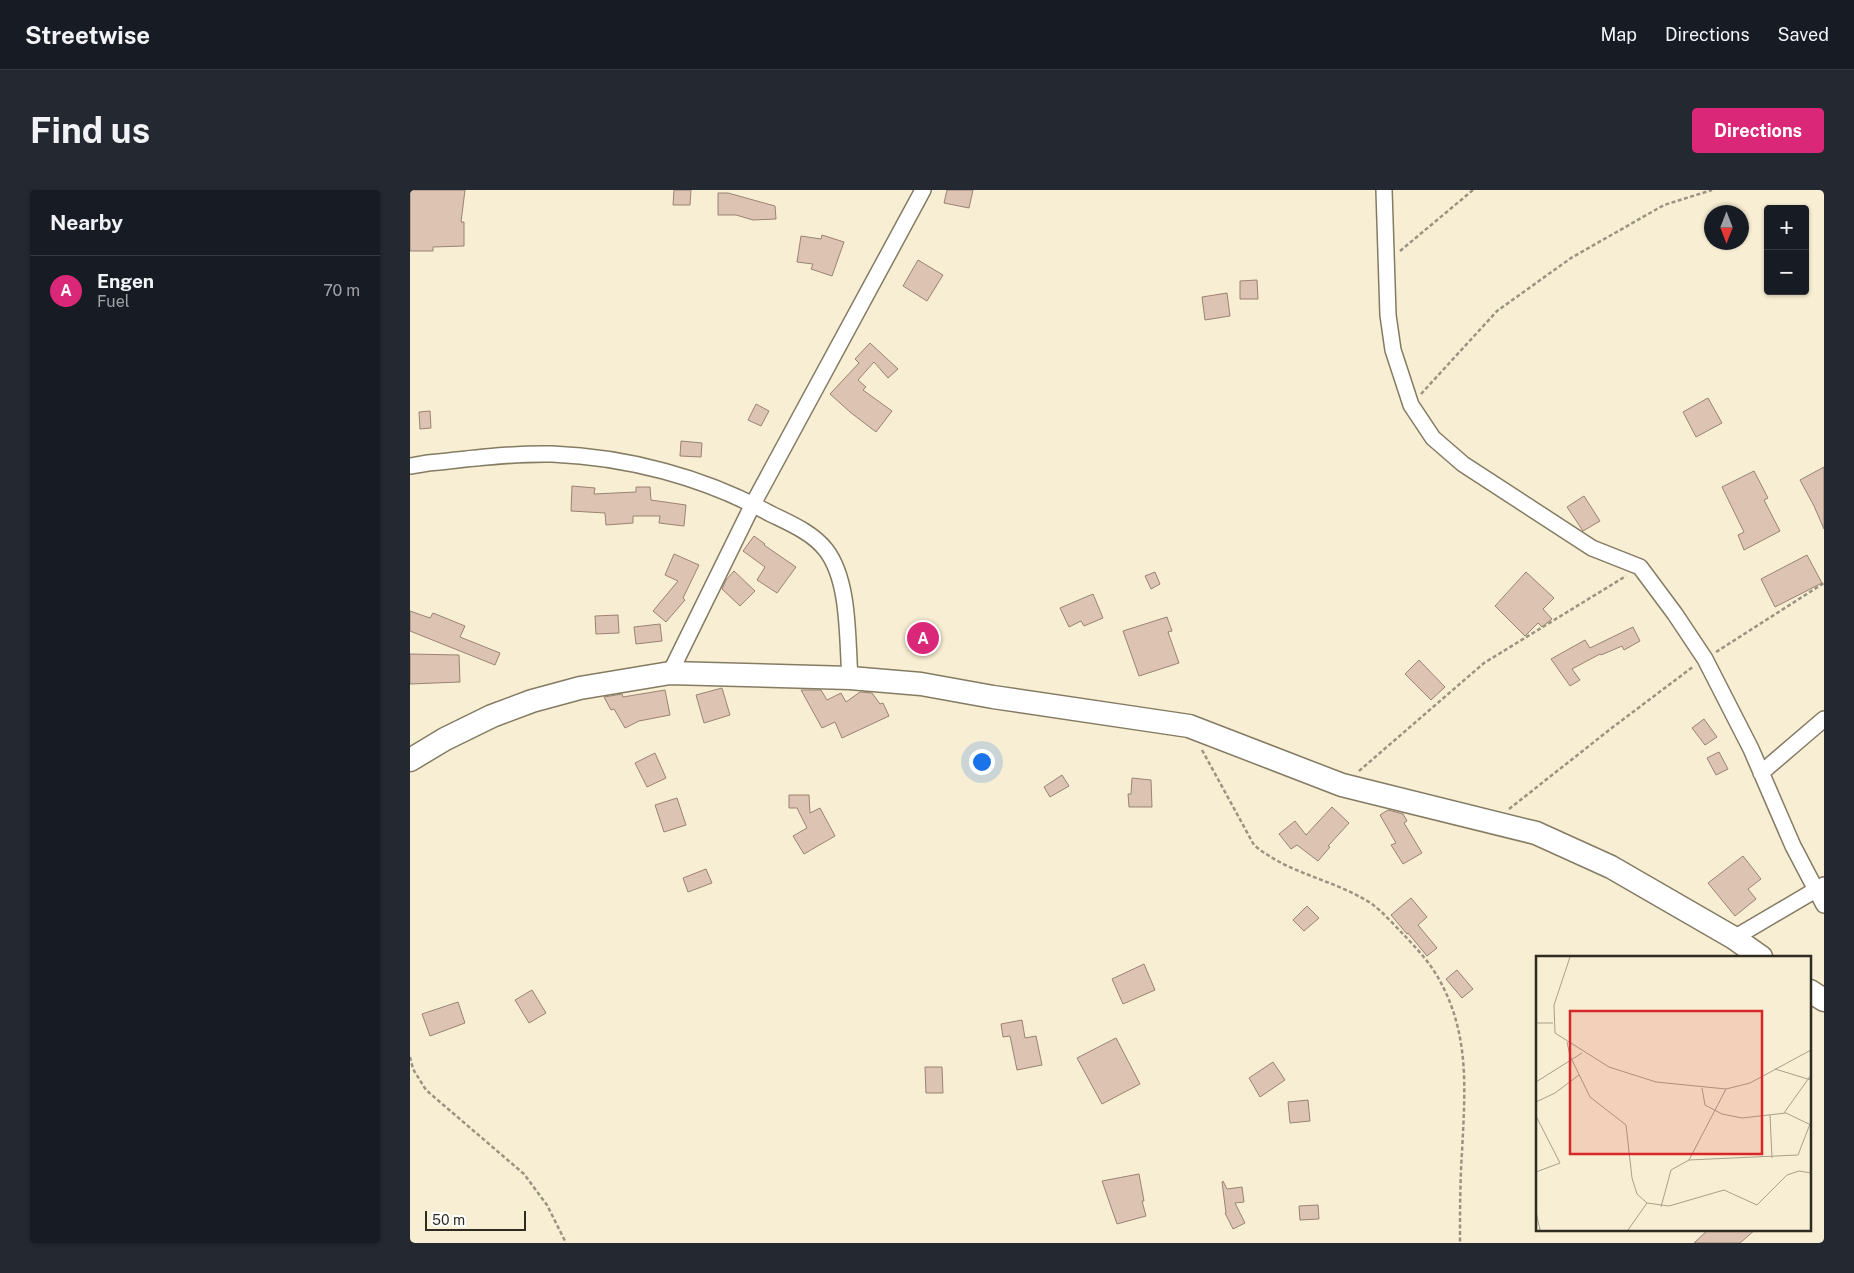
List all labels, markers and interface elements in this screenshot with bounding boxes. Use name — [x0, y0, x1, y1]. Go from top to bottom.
text: Streetwise — [25, 21, 150, 49]
text: Map — [1600, 24, 1637, 45]
text: Directions — [1665, 24, 1750, 45]
text: Saved — [1778, 24, 1829, 45]
button: Directions — [1692, 108, 1824, 153]
text: Find us — [30, 110, 150, 151]
north arrow — [1704, 205, 1749, 250]
map controls — [1764, 205, 1809, 295]
button: + — [1764, 205, 1809, 250]
text: Nearby — [50, 210, 123, 235]
button: − — [1764, 250, 1809, 295]
text: Engen — [97, 270, 154, 292]
text: A — [60, 281, 72, 300]
text: 70 m — [323, 281, 360, 300]
text: Fuel — [97, 292, 130, 311]
pin: A — [907, 619, 939, 657]
your location — [969, 749, 995, 775]
inset map — [1536, 956, 1812, 1230]
scale bar — [425, 1208, 526, 1231]
text: 50 m — [432, 1212, 465, 1228]

